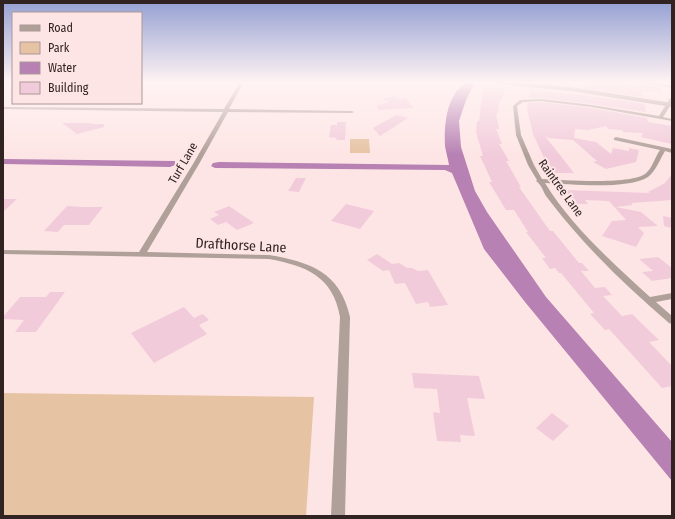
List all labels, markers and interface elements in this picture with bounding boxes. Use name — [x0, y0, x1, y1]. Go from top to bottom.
legend — [12, 12, 142, 104]
text: Road — [48, 21, 73, 35]
text: Park — [48, 41, 70, 55]
text: Water — [48, 61, 77, 75]
text: Building — [48, 81, 89, 95]
street label: Turf Lane — [166, 140, 200, 186]
street label: Raintree Lane — [536, 157, 587, 219]
street label: Drafthorse Lane — [195, 235, 287, 256]

